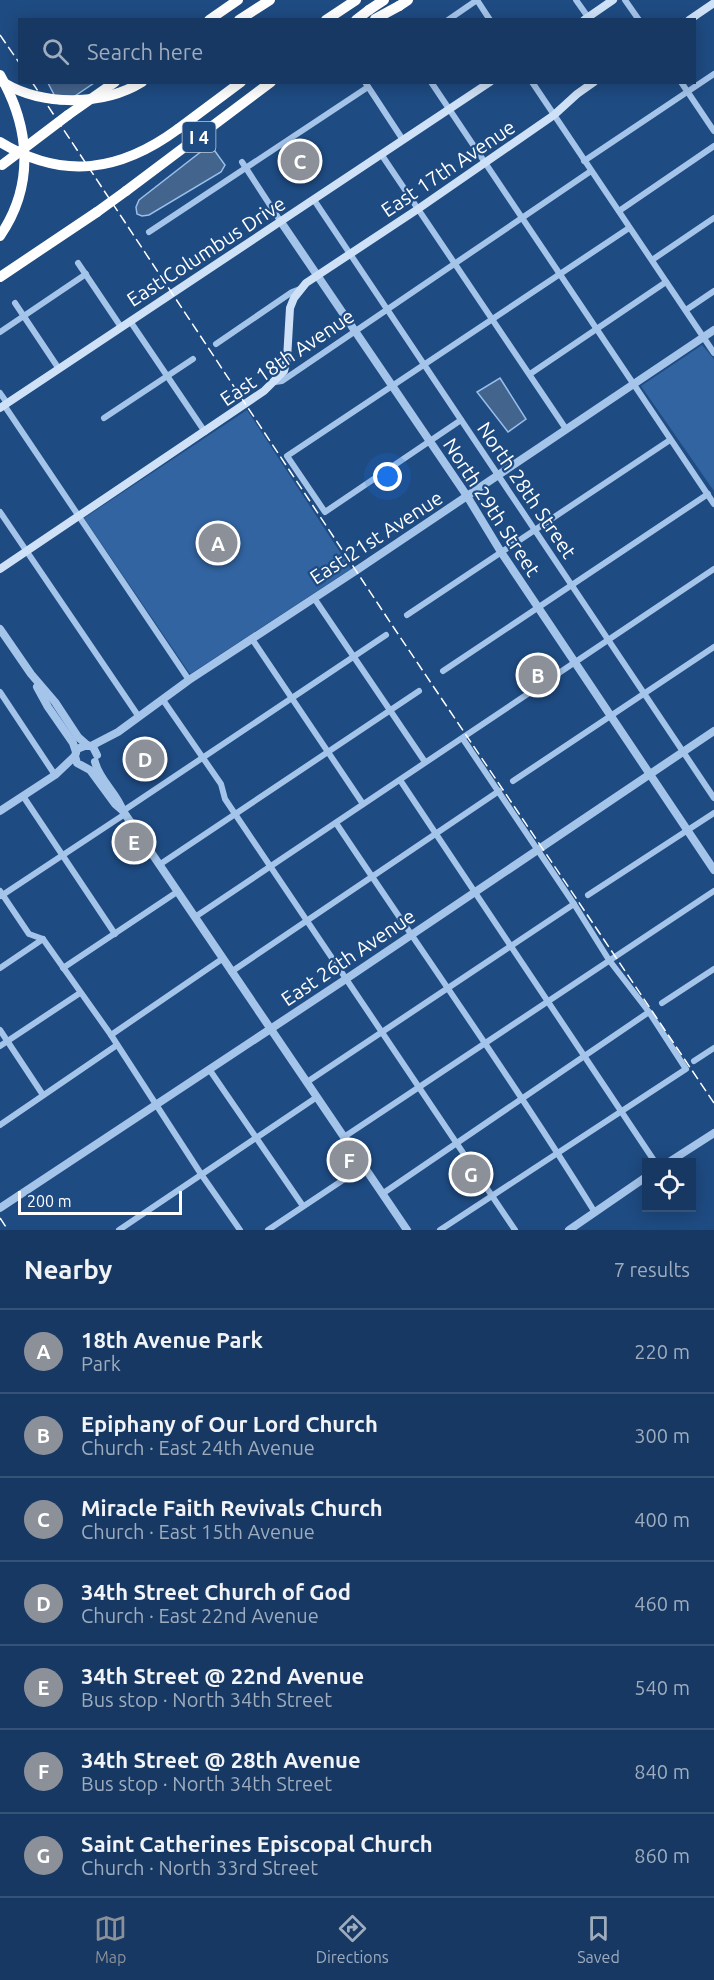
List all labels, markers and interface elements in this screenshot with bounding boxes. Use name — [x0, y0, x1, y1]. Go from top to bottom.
search box — [18, 18, 696, 84]
icon: search — [39, 35, 72, 68]
text: Search here — [87, 39, 203, 64]
street label: East 17th Avenue — [377, 115, 519, 221]
road number: I 4 — [182, 122, 216, 152]
pin: C — [280, 138, 320, 184]
street label: East Columbus Drive — [123, 191, 289, 311]
street label: East 18th Avenue — [216, 304, 358, 410]
street label: North 28th Street — [473, 417, 581, 563]
street label: North 29th Street — [439, 434, 545, 580]
your location — [373, 462, 402, 491]
street label: East 21st Avenue — [305, 486, 447, 588]
pin: A — [198, 520, 238, 566]
pin: B — [518, 652, 558, 698]
pin: D — [126, 736, 164, 782]
pin: E — [114, 820, 154, 864]
street label: East 26th Avenue — [277, 904, 419, 1010]
pin: F — [330, 1138, 368, 1182]
pin: G — [452, 1152, 490, 1196]
map controls — [642, 1158, 696, 1212]
button: locate — [642, 1158, 696, 1212]
scale bar — [18, 1188, 182, 1216]
text: 200 m — [27, 1192, 72, 1210]
text: Nearby — [24, 1255, 112, 1284]
text: 7 results — [614, 1258, 690, 1281]
text: 18th Avenue Park — [81, 1327, 263, 1352]
text: A — [36, 1340, 51, 1363]
text: 220 m — [634, 1340, 690, 1363]
text: Park — [81, 1352, 121, 1375]
text: Epiphany of Our Lord Church — [81, 1411, 378, 1436]
text: B — [37, 1424, 50, 1447]
text: 300 m — [634, 1424, 690, 1447]
text: Church · East 24th Avenue — [81, 1436, 315, 1459]
text: Miracle Faith Revivals Church — [81, 1495, 383, 1520]
text: C — [37, 1508, 50, 1531]
text: 400 m — [634, 1508, 690, 1531]
text: Church · East 15th Avenue — [81, 1520, 315, 1543]
text: 34th Street Church of God — [81, 1579, 351, 1604]
text: D — [36, 1592, 51, 1615]
text: 460 m — [634, 1592, 690, 1615]
text: Church · East 22nd Avenue — [81, 1604, 319, 1627]
text: 34th Street @ 22nd Avenue — [81, 1663, 364, 1688]
text: E — [38, 1676, 49, 1699]
text: 540 m — [634, 1676, 690, 1699]
text: Bus stop · North 34th Street — [81, 1688, 332, 1711]
text: 34th Street @ 28th Avenue — [81, 1747, 361, 1772]
text: F — [38, 1760, 49, 1783]
text: 840 m — [634, 1760, 690, 1783]
text: Bus stop · North 34th Street — [81, 1772, 332, 1795]
text: Saint Catherines Episcopal Church — [81, 1831, 433, 1856]
text: G — [37, 1844, 50, 1867]
text: 860 m — [634, 1844, 690, 1867]
text: Church · North 33rd Street — [81, 1856, 318, 1879]
tab: Map — [94, 1912, 127, 1966]
tab: Directions — [316, 1912, 389, 1966]
tab: Saved — [577, 1912, 620, 1966]

